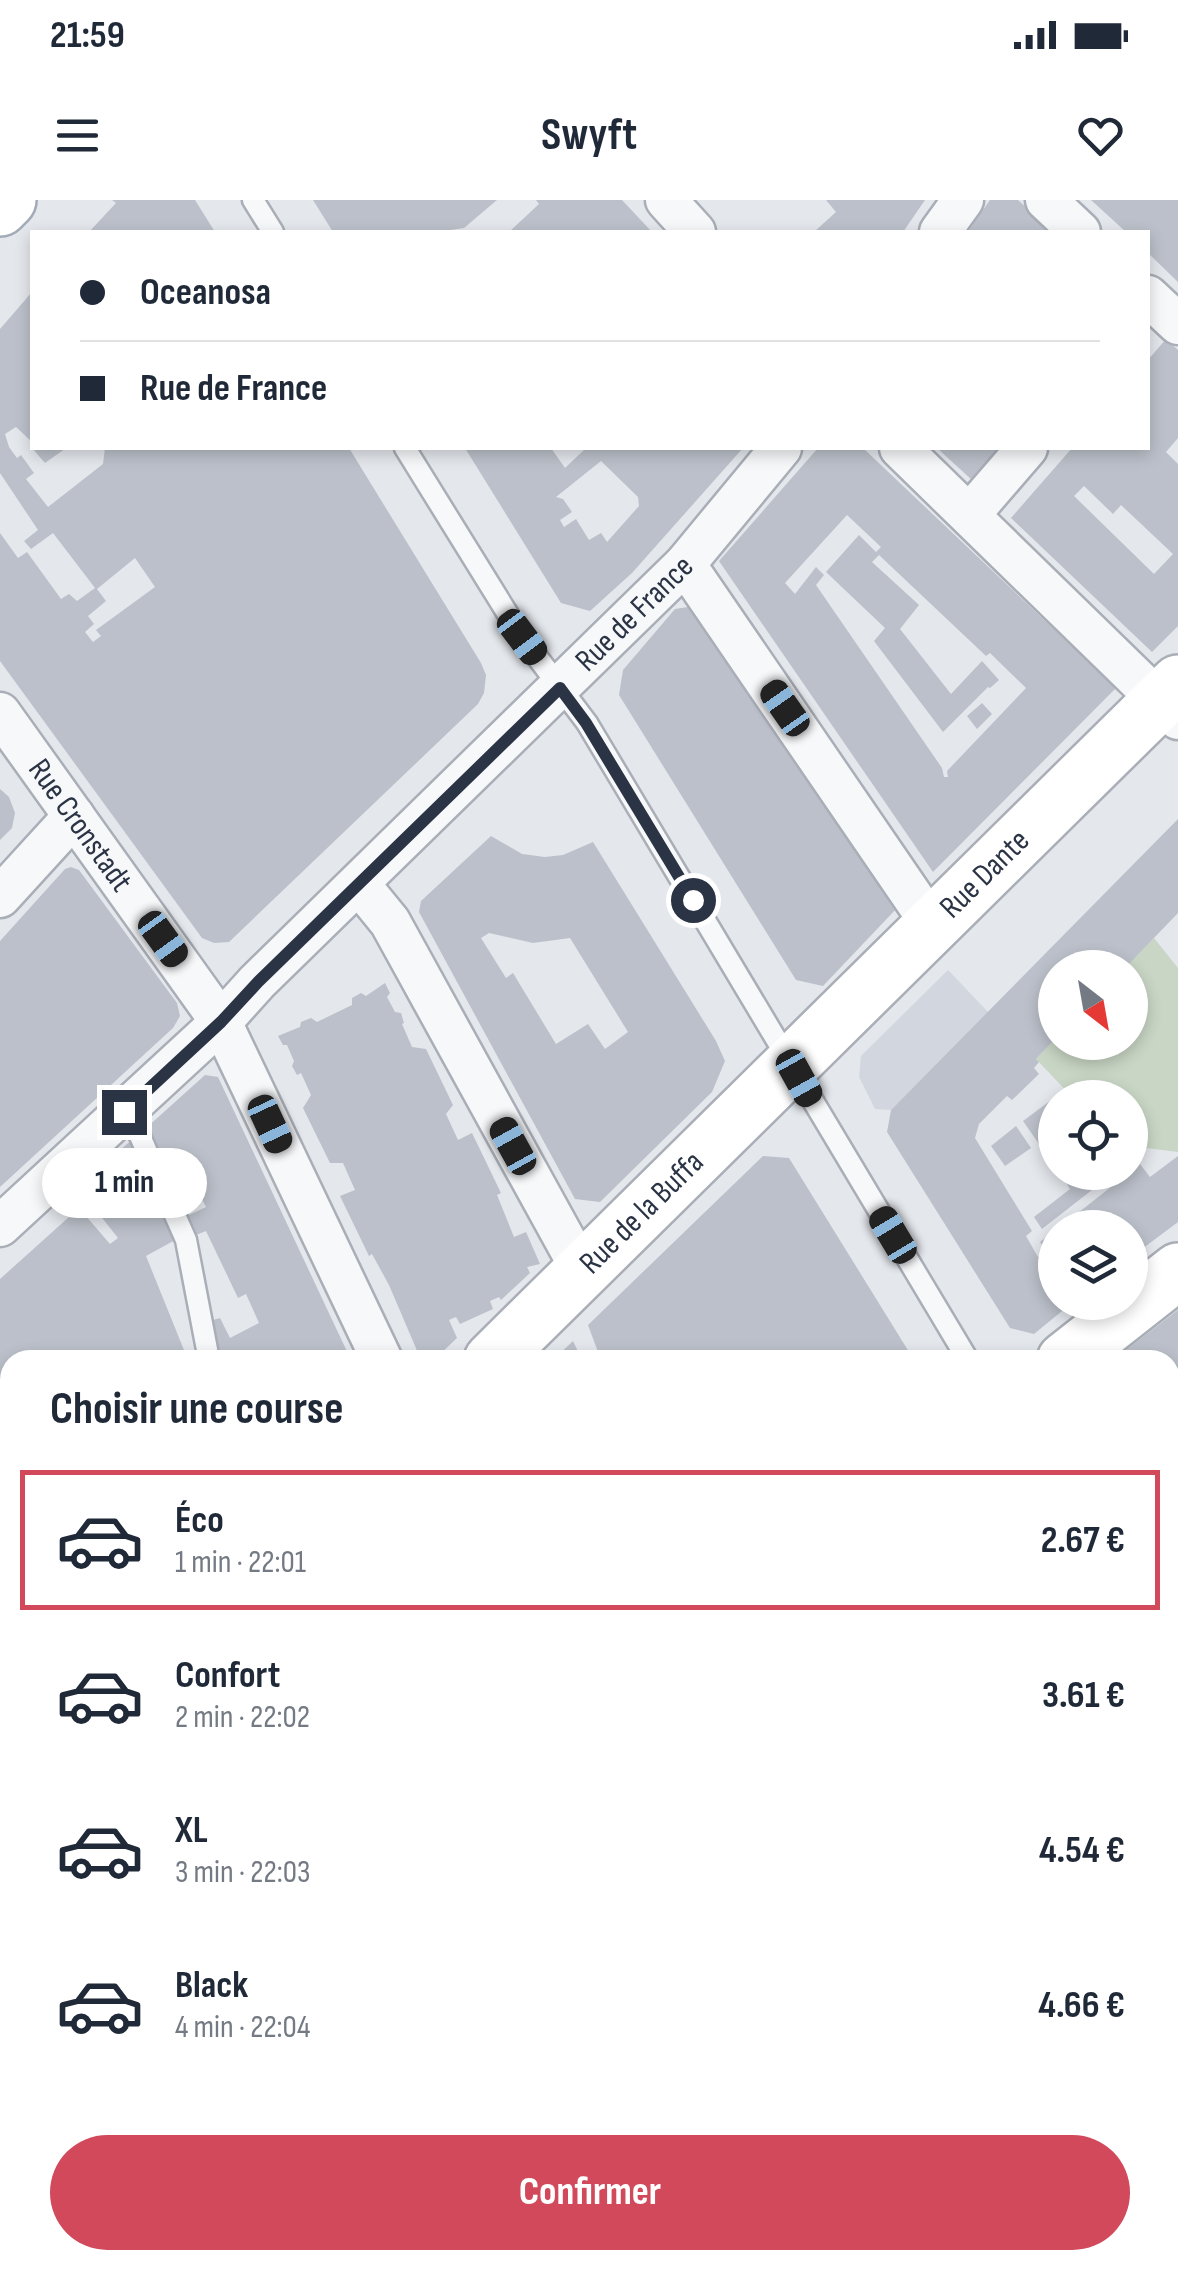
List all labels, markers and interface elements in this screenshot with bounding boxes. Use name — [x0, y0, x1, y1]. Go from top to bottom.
text: 21:59 — [50, 13, 125, 58]
icon: menu — [50, 108, 105, 163]
text: Swyft — [541, 108, 637, 163]
icon: heart — [1073, 108, 1128, 163]
text: Oceanosa — [140, 270, 271, 315]
text: Rue de France — [140, 366, 327, 411]
street label: Rue de France — [567, 547, 702, 680]
car — [492, 604, 552, 670]
car — [756, 675, 814, 741]
street label: Rue Cronstadt — [20, 751, 141, 899]
street label: Rue Dante — [932, 821, 1037, 927]
route start — [671, 878, 716, 923]
car — [133, 906, 193, 972]
north arrow — [1038, 950, 1148, 1060]
map controls — [1038, 950, 1148, 1320]
car — [771, 1044, 827, 1112]
button: locate — [1038, 1080, 1148, 1190]
route end — [102, 1090, 147, 1135]
car — [244, 1090, 296, 1158]
car — [485, 1112, 541, 1180]
street label: Rue de la Buffa — [571, 1143, 712, 1282]
callout: 1 min — [42, 1147, 206, 1217]
text: 1 min — [95, 1163, 154, 1202]
car — [865, 1202, 921, 1268]
button: layers — [1038, 1210, 1148, 1320]
text: Choisir une course — [50, 1382, 343, 1437]
icon: car — [55, 1495, 145, 1585]
text: Éco — [175, 1498, 224, 1543]
text: 2.67 € — [1041, 1518, 1125, 1563]
text: 1 min · 22:01 — [175, 1543, 306, 1582]
icon: car — [55, 1650, 145, 1740]
text: Confort — [175, 1653, 280, 1698]
text: 3.61 € — [1042, 1673, 1125, 1718]
text: 2 min · 22:02 — [175, 1698, 310, 1737]
icon: car — [55, 1805, 145, 1895]
text: XL — [175, 1808, 208, 1853]
text: 4.54 € — [1039, 1828, 1125, 1873]
text: 3 min · 22:03 — [175, 1853, 310, 1892]
icon: car — [55, 1960, 145, 2050]
text: Black — [175, 1963, 248, 2008]
text: 4.66 € — [1038, 1983, 1125, 2028]
text: 4 min · 22:04 — [175, 2008, 310, 2047]
button: Confirmer — [50, 2135, 1130, 2250]

